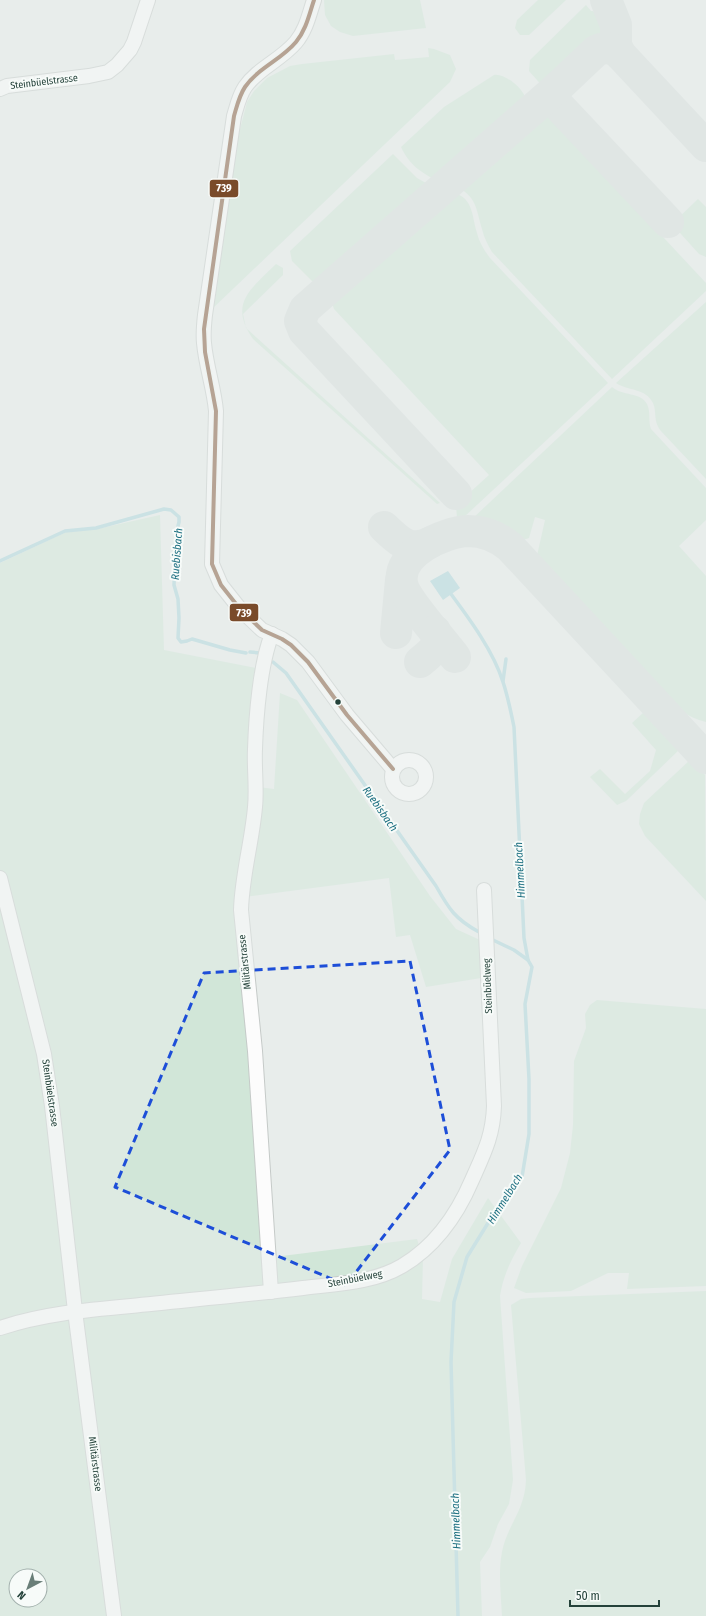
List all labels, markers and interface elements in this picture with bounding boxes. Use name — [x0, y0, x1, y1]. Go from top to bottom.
street label: Steinbüelstrasse — [10, 72, 78, 92]
line badge: 739 — [209, 179, 239, 198]
text: 739 — [216, 182, 232, 195]
water label: Ruebisbach — [169, 527, 185, 580]
line badge: 739 — [229, 603, 259, 622]
text: 739 — [236, 607, 252, 620]
unlabelled marker — [333, 697, 343, 707]
water label: Ruebisbach — [360, 784, 400, 834]
water label: Himmelbach — [512, 841, 528, 898]
street label: Militärstrasse — [236, 934, 254, 990]
street label: Steinbüelweg — [481, 958, 495, 1014]
street label: Steinbüelstrasse — [39, 1059, 61, 1127]
water label: Himmelbach — [485, 1171, 526, 1226]
street label: Steinbüelweg — [327, 1268, 383, 1290]
street label: Militärstrasse — [86, 1436, 104, 1492]
water label: Himmelbach — [449, 1492, 463, 1549]
north arrow — [8, 1568, 48, 1608]
scale bar — [570, 1582, 659, 1608]
text: N — [15, 1588, 29, 1602]
text: 50 m — [576, 1589, 600, 1603]

